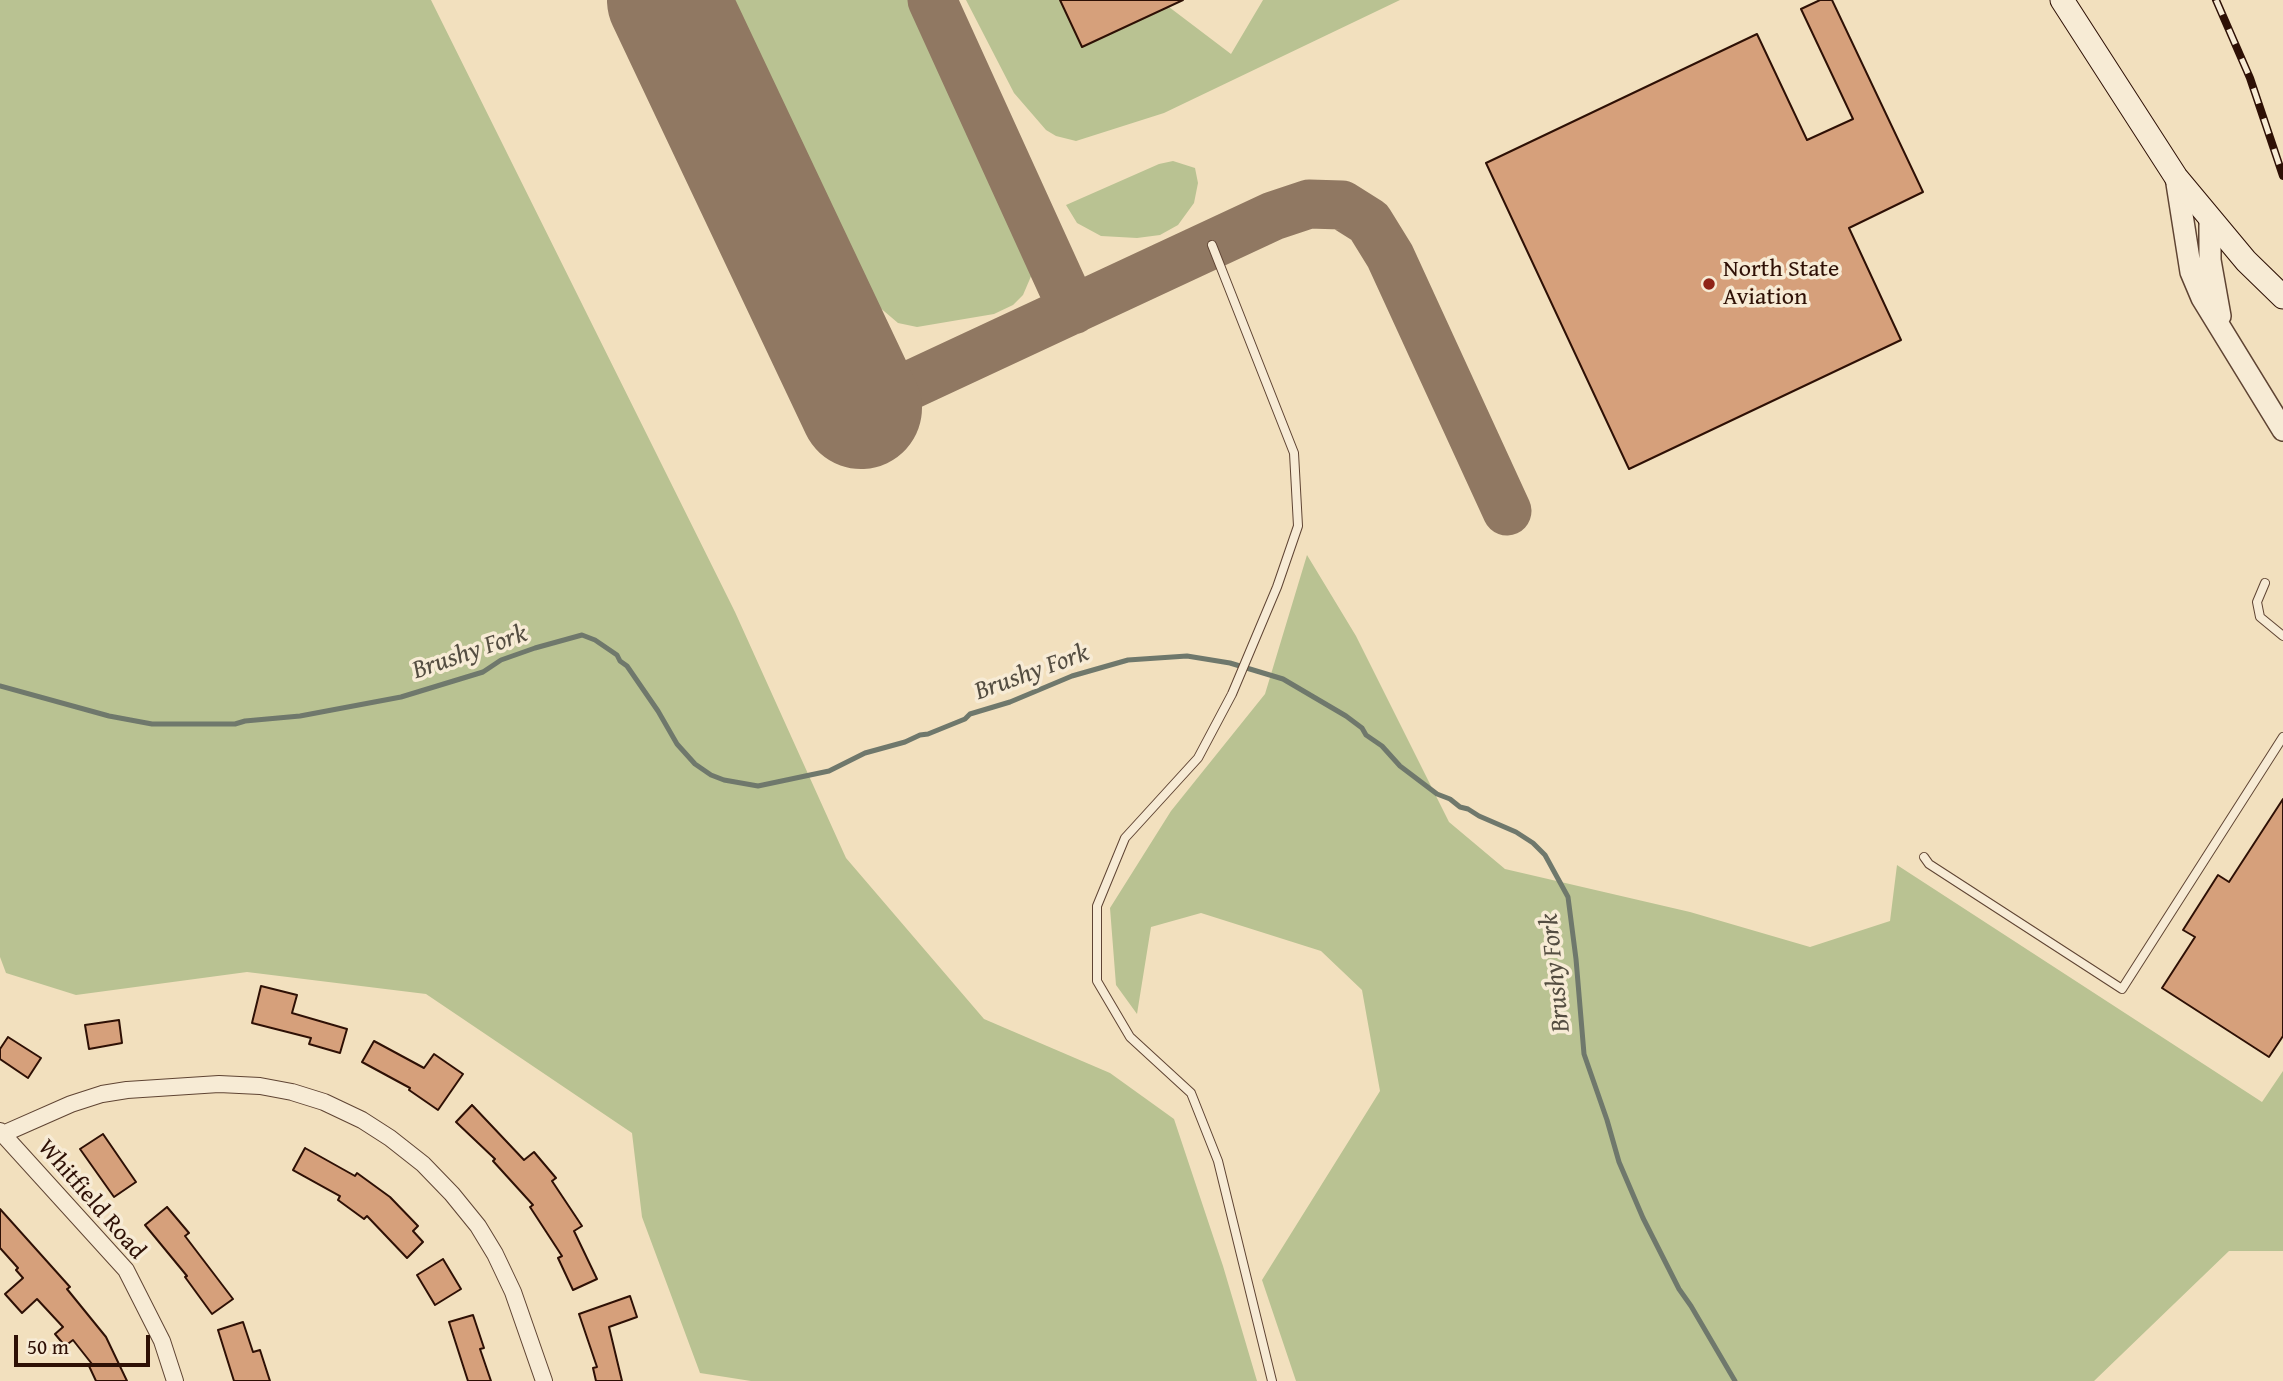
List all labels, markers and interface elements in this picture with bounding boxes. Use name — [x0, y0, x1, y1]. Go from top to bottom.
place label: North State Aviation — [1723, 256, 1839, 312]
marker: North State Aviation — [1701, 276, 1717, 292]
water label: Brushy Fork — [409, 619, 531, 687]
water label: Brushy Fork — [971, 638, 1093, 708]
water label: Brushy Fork — [1534, 912, 1578, 1034]
street label: Whitfield Road — [31, 1134, 151, 1266]
scale bar — [18, 1322, 154, 1366]
text: 50 m — [27, 1331, 69, 1362]

